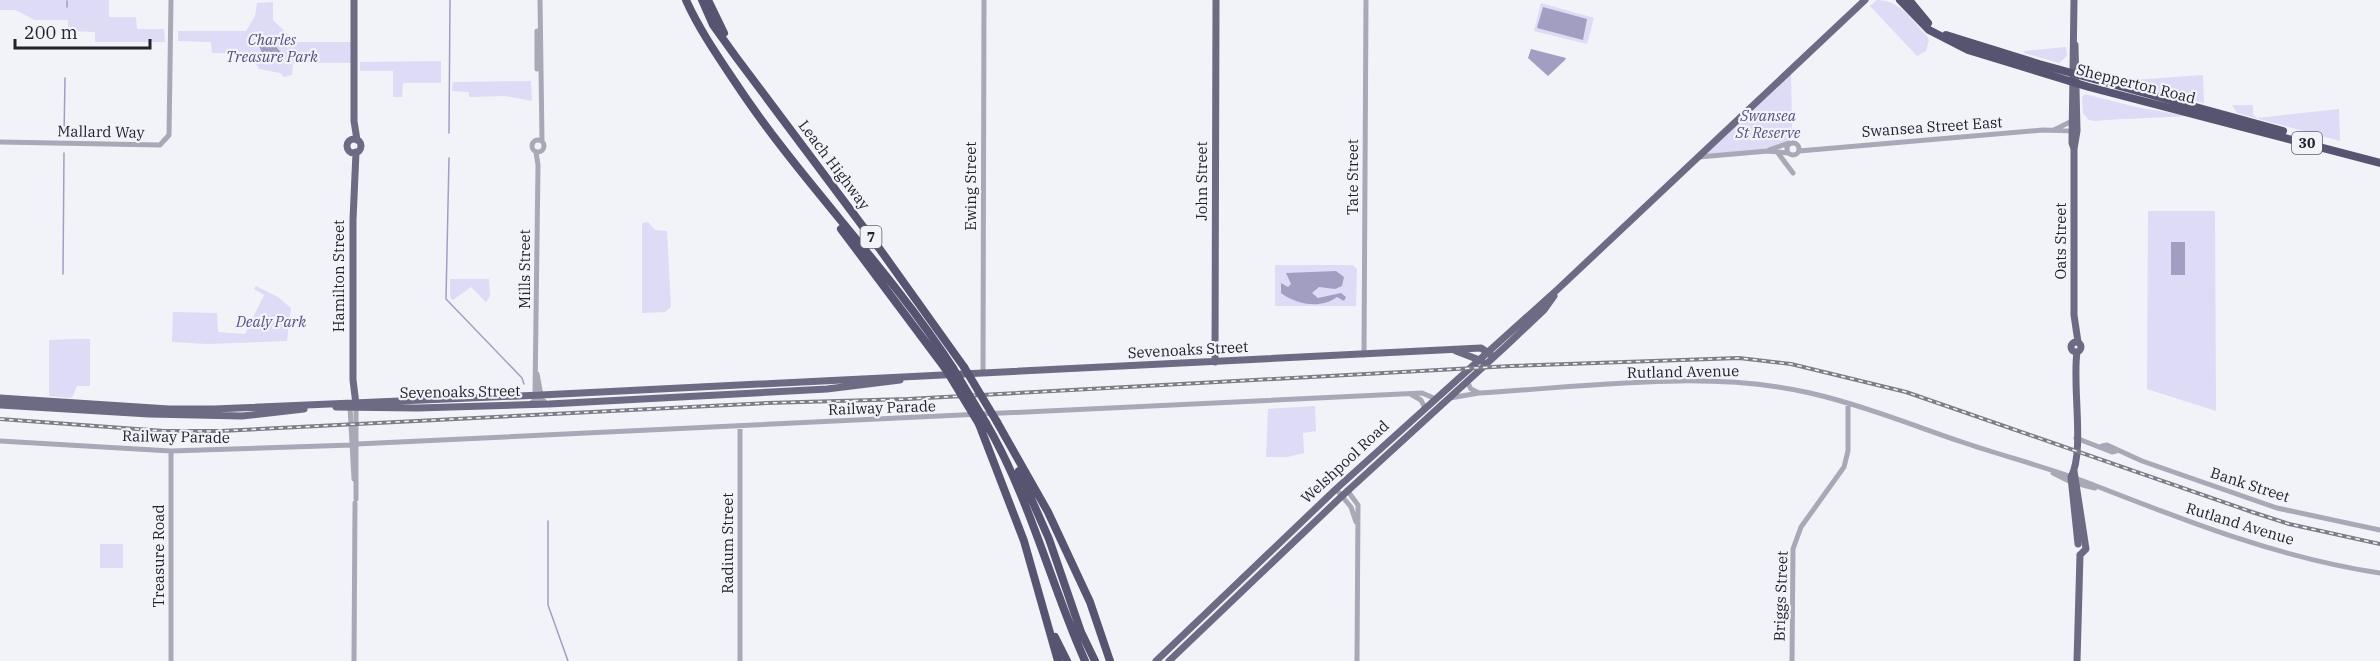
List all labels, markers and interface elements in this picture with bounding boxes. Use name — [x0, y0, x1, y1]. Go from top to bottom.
scale bar — [15, 12, 150, 50]
text: 200 m — [24, 21, 78, 44]
park label: Charles Treasure Park — [226, 30, 318, 66]
street label: Shepperton Road — [2075, 60, 2198, 108]
park label: Swansea St Reserve — [1734, 106, 1801, 142]
street label: Swansea Street East — [1861, 112, 2003, 141]
street label: Leach Highway — [795, 116, 874, 213]
street label: Mallard Way — [57, 121, 145, 142]
road number: 30 — [2292, 132, 2322, 154]
street label: Tate Street — [1343, 139, 1362, 215]
street label: Ewing Street — [961, 141, 980, 231]
street label: John Street — [1192, 141, 1211, 221]
street label: Oats Street — [2051, 202, 2070, 280]
street label: Hamilton Street — [329, 220, 348, 332]
road number: 7 — [860, 226, 882, 248]
street label: Mills Street — [515, 229, 534, 309]
park label: Dealy Park — [235, 312, 306, 331]
street label: Sevenoaks Street — [1127, 337, 1249, 362]
street label: Rutland Avenue — [1627, 361, 1739, 382]
street label: Sevenoaks Street — [399, 381, 521, 402]
street label: Railway Parade — [828, 396, 936, 419]
street label: Welshpool Road — [1297, 416, 1393, 507]
street label: Railway Parade — [122, 426, 230, 447]
street label: Bank Street — [2208, 463, 2292, 506]
street label: Radium Street — [718, 492, 737, 594]
street label: Rutland Avenue — [2184, 498, 2297, 549]
street label: Treasure Road — [149, 504, 168, 608]
street label: Briggs Street — [1769, 550, 1792, 642]

